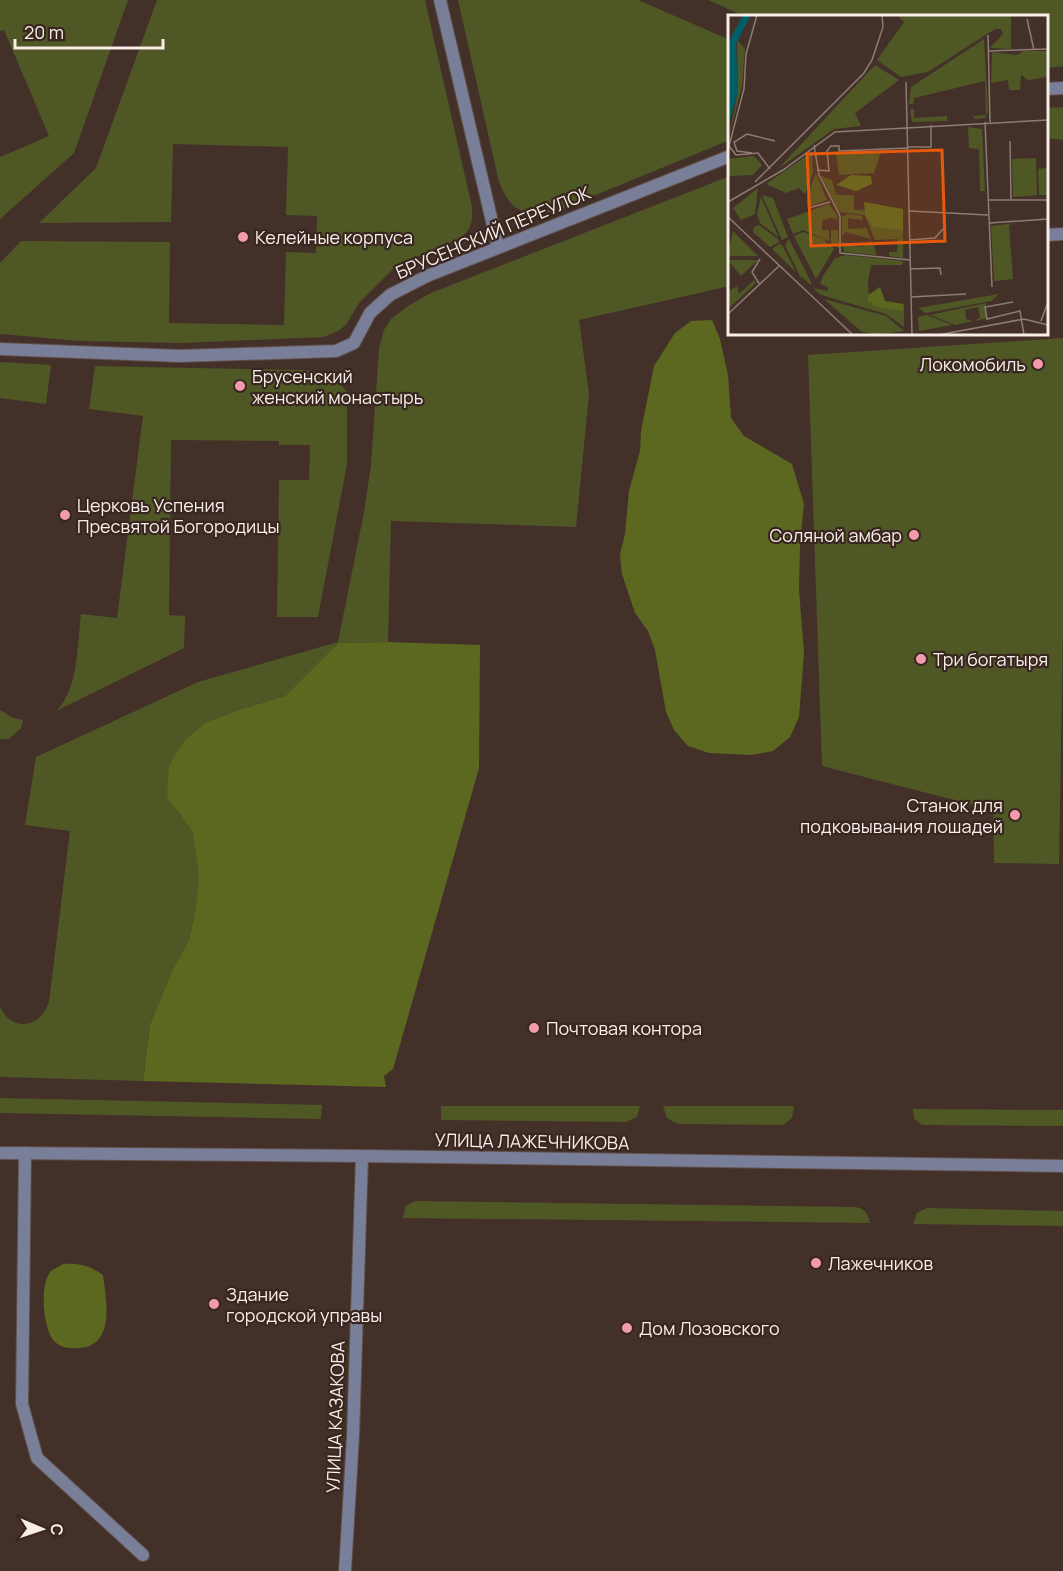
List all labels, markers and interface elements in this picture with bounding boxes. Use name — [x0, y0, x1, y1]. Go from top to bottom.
scale bar — [15, 12, 164, 50]
inset map — [728, 15, 1048, 334]
text: 20 m — [24, 20, 64, 44]
street label: БРУСЕНСКИЙ ПЕРЕУЛОК — [392, 180, 594, 284]
place label: Келейные корпуса — [255, 225, 413, 249]
marker: Келейные корпуса — [236, 230, 250, 244]
place label: Локомобиль — [920, 352, 1026, 376]
marker: Локомобиль — [1031, 357, 1045, 371]
place label: Брусенский женский монастырь — [252, 364, 423, 409]
marker: Брусенский женский монастырь — [233, 379, 247, 393]
place label: Церковь Успения Пресвятой Богородицы — [77, 493, 279, 538]
marker: Церковь Успения Пресвятой Богородицы — [58, 508, 72, 522]
place label: Соляной амбар — [769, 523, 902, 547]
marker: Соляной амбар — [907, 528, 921, 542]
place label: Три богатыря — [933, 647, 1048, 671]
marker: Три богатыря — [914, 652, 928, 666]
place label: Станок для подковывания лошадей — [800, 793, 1003, 838]
marker: Станок для подковывания лошадей — [1008, 808, 1022, 822]
place label: Почтовая контора — [546, 1016, 702, 1040]
marker: Почтовая контора — [527, 1021, 541, 1035]
street label: УЛИЦА ЛАЖЕЧНИКОВА — [434, 1127, 630, 1155]
place label: Лажечников — [828, 1251, 933, 1275]
marker: Лажечников — [809, 1256, 823, 1270]
place label: Здание городской управы — [226, 1282, 382, 1327]
marker: Здание городской управы — [207, 1297, 221, 1311]
place label: Дом Лозовского — [639, 1316, 780, 1340]
marker: Дом Лозовского — [620, 1321, 634, 1335]
street label: УЛИЦА КАЗАКОВА — [320, 1340, 350, 1493]
north arrow — [12, 1499, 72, 1559]
text: С — [46, 1523, 68, 1536]

